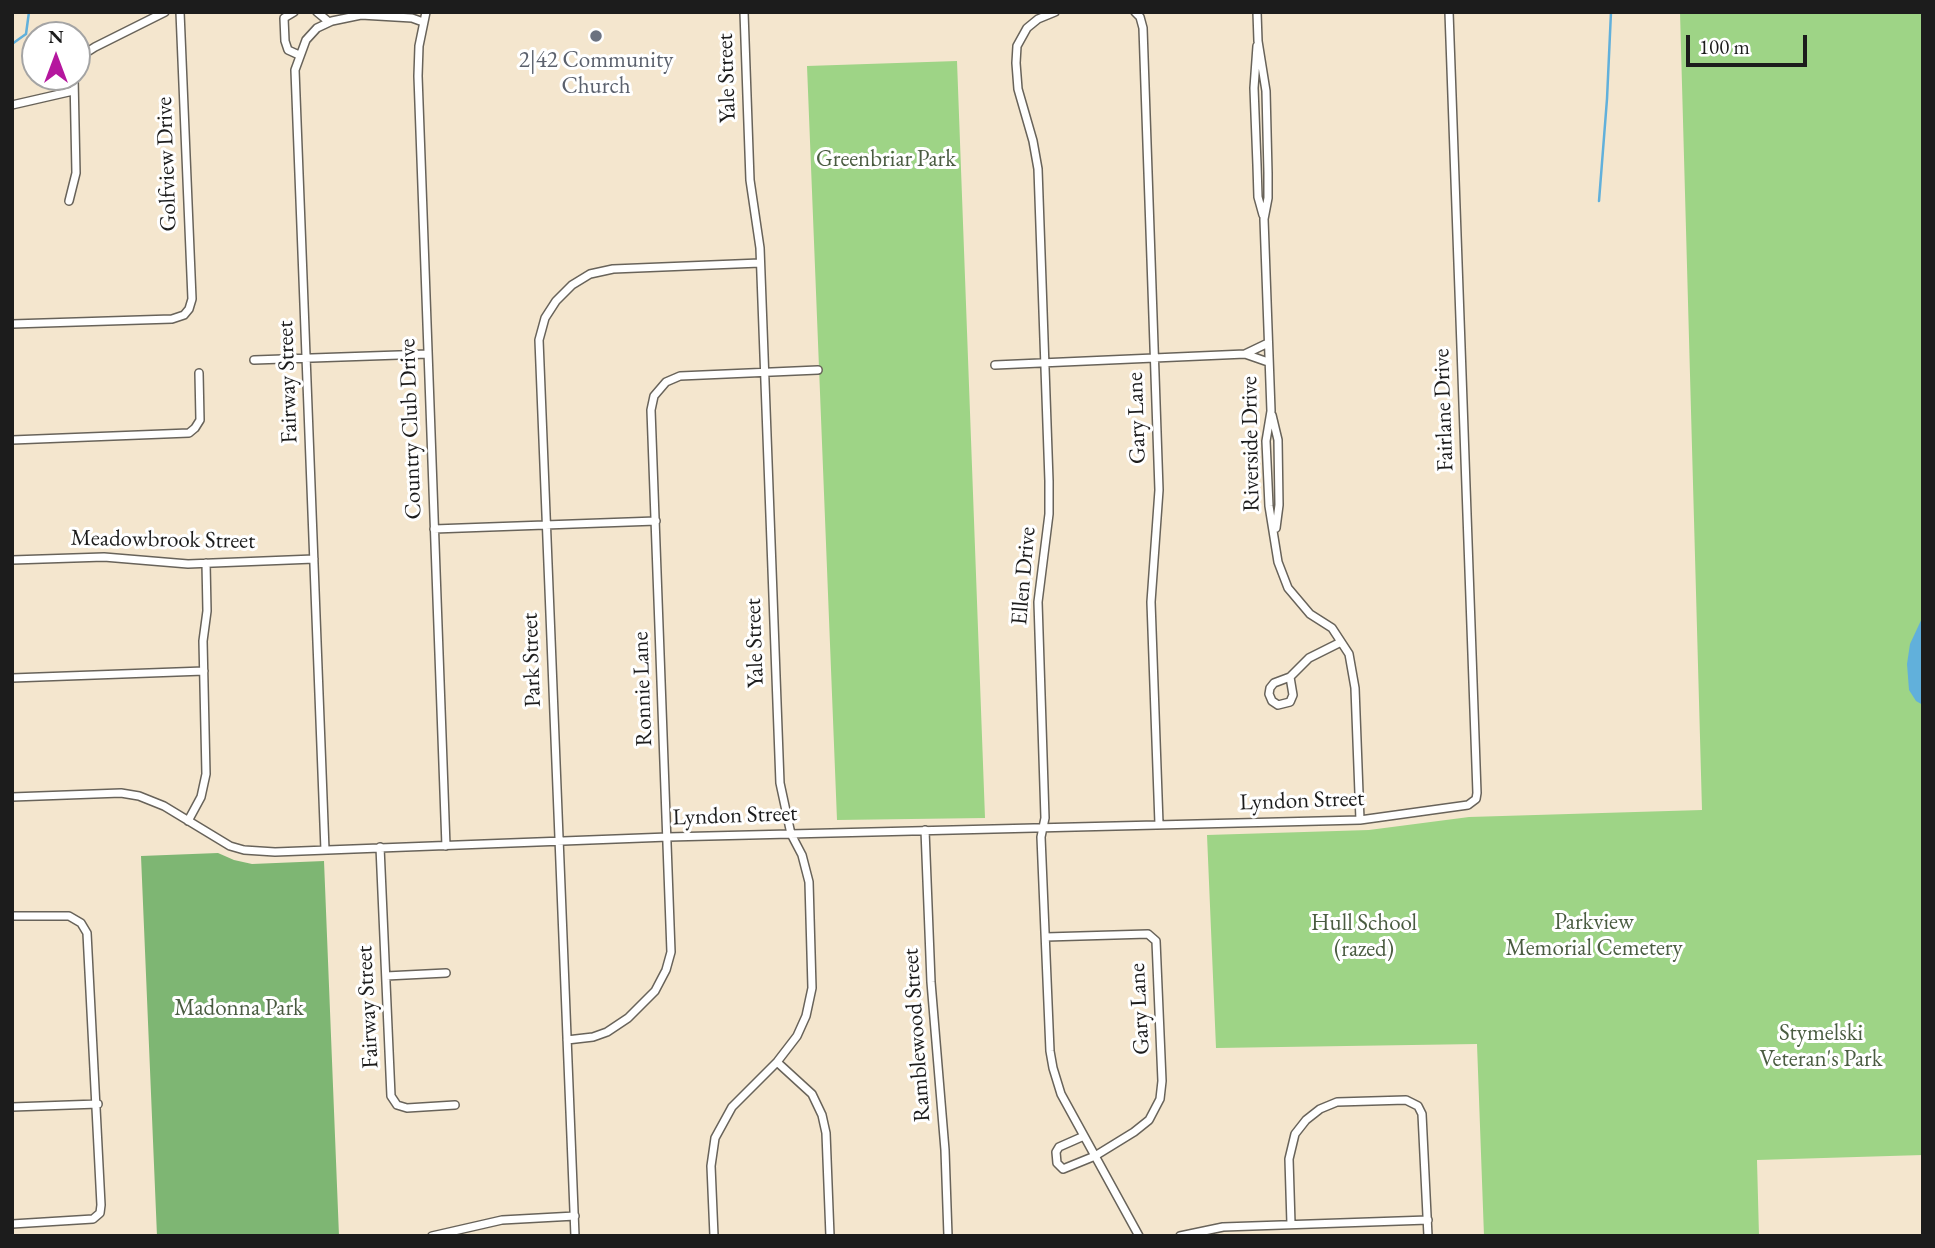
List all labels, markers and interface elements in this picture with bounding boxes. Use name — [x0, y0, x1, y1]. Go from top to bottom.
north arrow — [21, 21, 91, 91]
scale bar — [1690, 21, 1811, 65]
text: N — [48, 24, 64, 49]
marker: 2|42 Community Church — [588, 28, 604, 44]
street label: Yale Street — [712, 33, 742, 123]
text: 100 m — [1699, 33, 1750, 60]
place label: 2|42 Community Church — [519, 47, 673, 101]
street label: Golfview Drive — [151, 96, 183, 232]
park label: Greenbriar Park — [816, 146, 956, 174]
street label: Fairway Street — [272, 320, 304, 444]
street label: Country Club Drive — [394, 338, 428, 520]
street label: Fairlane Drive — [1428, 348, 1460, 472]
street label: Gary Lane — [1122, 372, 1152, 464]
street label: Riverside Drive — [1236, 376, 1266, 512]
street label: Meadowbrook Street — [70, 525, 256, 555]
street label: Ellen Drive — [1006, 526, 1042, 626]
street label: Yale Street — [740, 598, 770, 688]
street label: Park Street — [517, 612, 547, 708]
street label: Ronnie Lane — [627, 631, 659, 747]
street label: Lyndon Street — [1239, 785, 1365, 817]
street label: Lyndon Street — [672, 800, 798, 832]
park label: Parkview Memorial Cemetery — [1505, 909, 1683, 963]
park label: Hull School (razed) — [1311, 910, 1417, 964]
street label: Fairway Street — [351, 945, 385, 1069]
street label: Ramblewood Street — [897, 947, 937, 1123]
street label: Gary Lane — [1124, 962, 1156, 1056]
park label: Madonna Park — [174, 995, 304, 1023]
park label: Stymelski Veteran's Park — [1759, 1020, 1883, 1074]

